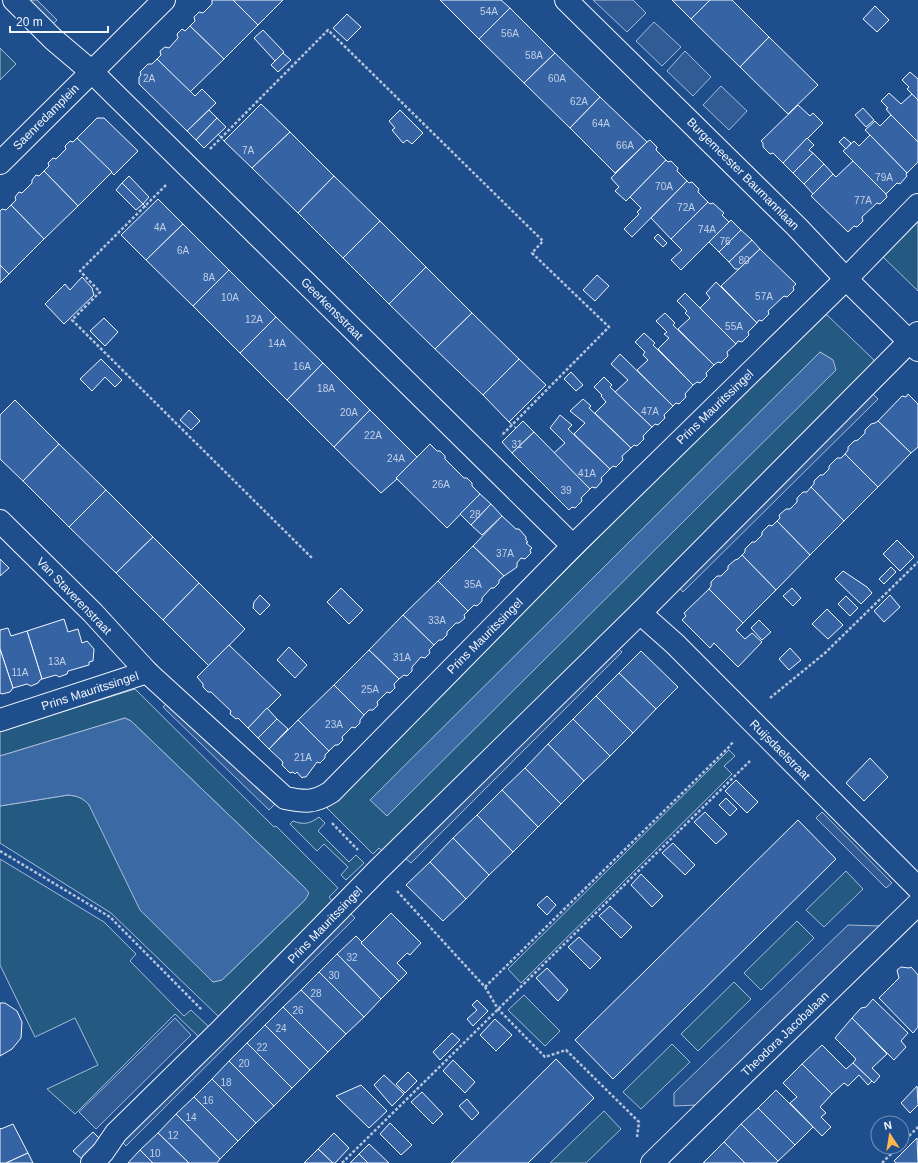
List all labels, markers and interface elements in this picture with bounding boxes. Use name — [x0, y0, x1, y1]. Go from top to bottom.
house number: 54A — [480, 6, 498, 17]
scale bar — [10, 8, 108, 34]
text: 20 m — [16, 15, 43, 29]
house number: 56A — [501, 28, 519, 39]
house number: 58A — [525, 50, 543, 61]
house number: 2A — [143, 73, 155, 84]
house number: 60A — [548, 73, 566, 84]
street label: Saenredamplein — [10, 81, 82, 153]
house number: 62A — [570, 96, 588, 107]
street label: Burgemeester Baumannlaan — [684, 115, 802, 233]
house number: 64A — [592, 118, 610, 129]
house number: 66A — [616, 140, 634, 151]
house number: 7A — [242, 145, 254, 156]
house number: 79A — [875, 172, 893, 183]
house number: 70A — [655, 181, 673, 192]
house number: 77A — [854, 195, 872, 206]
house number: 72A — [677, 202, 695, 213]
house number: 4A — [154, 222, 166, 233]
house number: 74A — [698, 224, 716, 235]
house number: 76 — [719, 236, 731, 247]
house number: 6A — [177, 245, 189, 256]
house number: 80 — [738, 255, 750, 266]
house number: 8A — [203, 272, 215, 283]
street label: Geerkensstraat — [298, 275, 366, 343]
house number: 57A — [755, 291, 773, 302]
house number: 10A — [221, 292, 239, 303]
house number: 12A — [245, 314, 263, 325]
house number: 55A — [725, 321, 743, 332]
house number: 14A — [268, 338, 286, 349]
house number: 16A — [293, 361, 311, 372]
street label: Prins Mauritssingel — [674, 367, 756, 447]
house number: 18A — [317, 383, 335, 394]
house number: 47A — [641, 406, 659, 417]
house number: 20A — [340, 407, 358, 418]
house number: 22A — [364, 430, 382, 441]
house number: 31 — [511, 439, 523, 450]
house number: 24A — [387, 453, 405, 464]
house number: 41A — [578, 468, 596, 479]
house number: 26A — [432, 479, 450, 490]
house number: 39 — [560, 485, 572, 496]
house number: 28 — [469, 509, 481, 520]
house number: 37A — [496, 548, 514, 559]
street label: Van Staverenstraat — [34, 555, 115, 638]
house number: 35A — [464, 579, 482, 590]
street label: Prins Mauritssingel — [444, 595, 526, 677]
house number: 33A — [428, 615, 446, 626]
house number: 31A — [393, 652, 411, 663]
house number: 13A — [48, 656, 66, 667]
house number: 11A — [11, 667, 29, 678]
street label: Prins Mauritssingel — [40, 669, 140, 713]
house number: 25A — [361, 684, 379, 695]
street label: Ruijsdaelstraat — [747, 717, 813, 783]
house number: 23A — [325, 719, 343, 730]
house number: 21A — [294, 752, 312, 763]
street label: Prins Mauritssingel — [285, 884, 365, 966]
house number: 32 — [346, 952, 358, 963]
house number: 30 — [328, 970, 340, 981]
house number: 28 — [310, 988, 322, 999]
street label: Theodora Jacobalaan — [738, 989, 832, 1079]
house number: 26 — [292, 1005, 304, 1016]
house number: 24 — [275, 1023, 287, 1034]
house number: 22 — [256, 1042, 268, 1053]
house number: 20 — [238, 1058, 250, 1069]
house number: 18 — [220, 1077, 232, 1088]
house number: 16 — [202, 1095, 214, 1106]
house number: 14 — [185, 1112, 197, 1123]
north arrow — [870, 1115, 910, 1155]
text: N — [883, 1119, 893, 1132]
house number: 12 — [167, 1130, 179, 1141]
house number: 10 — [149, 1148, 161, 1159]

